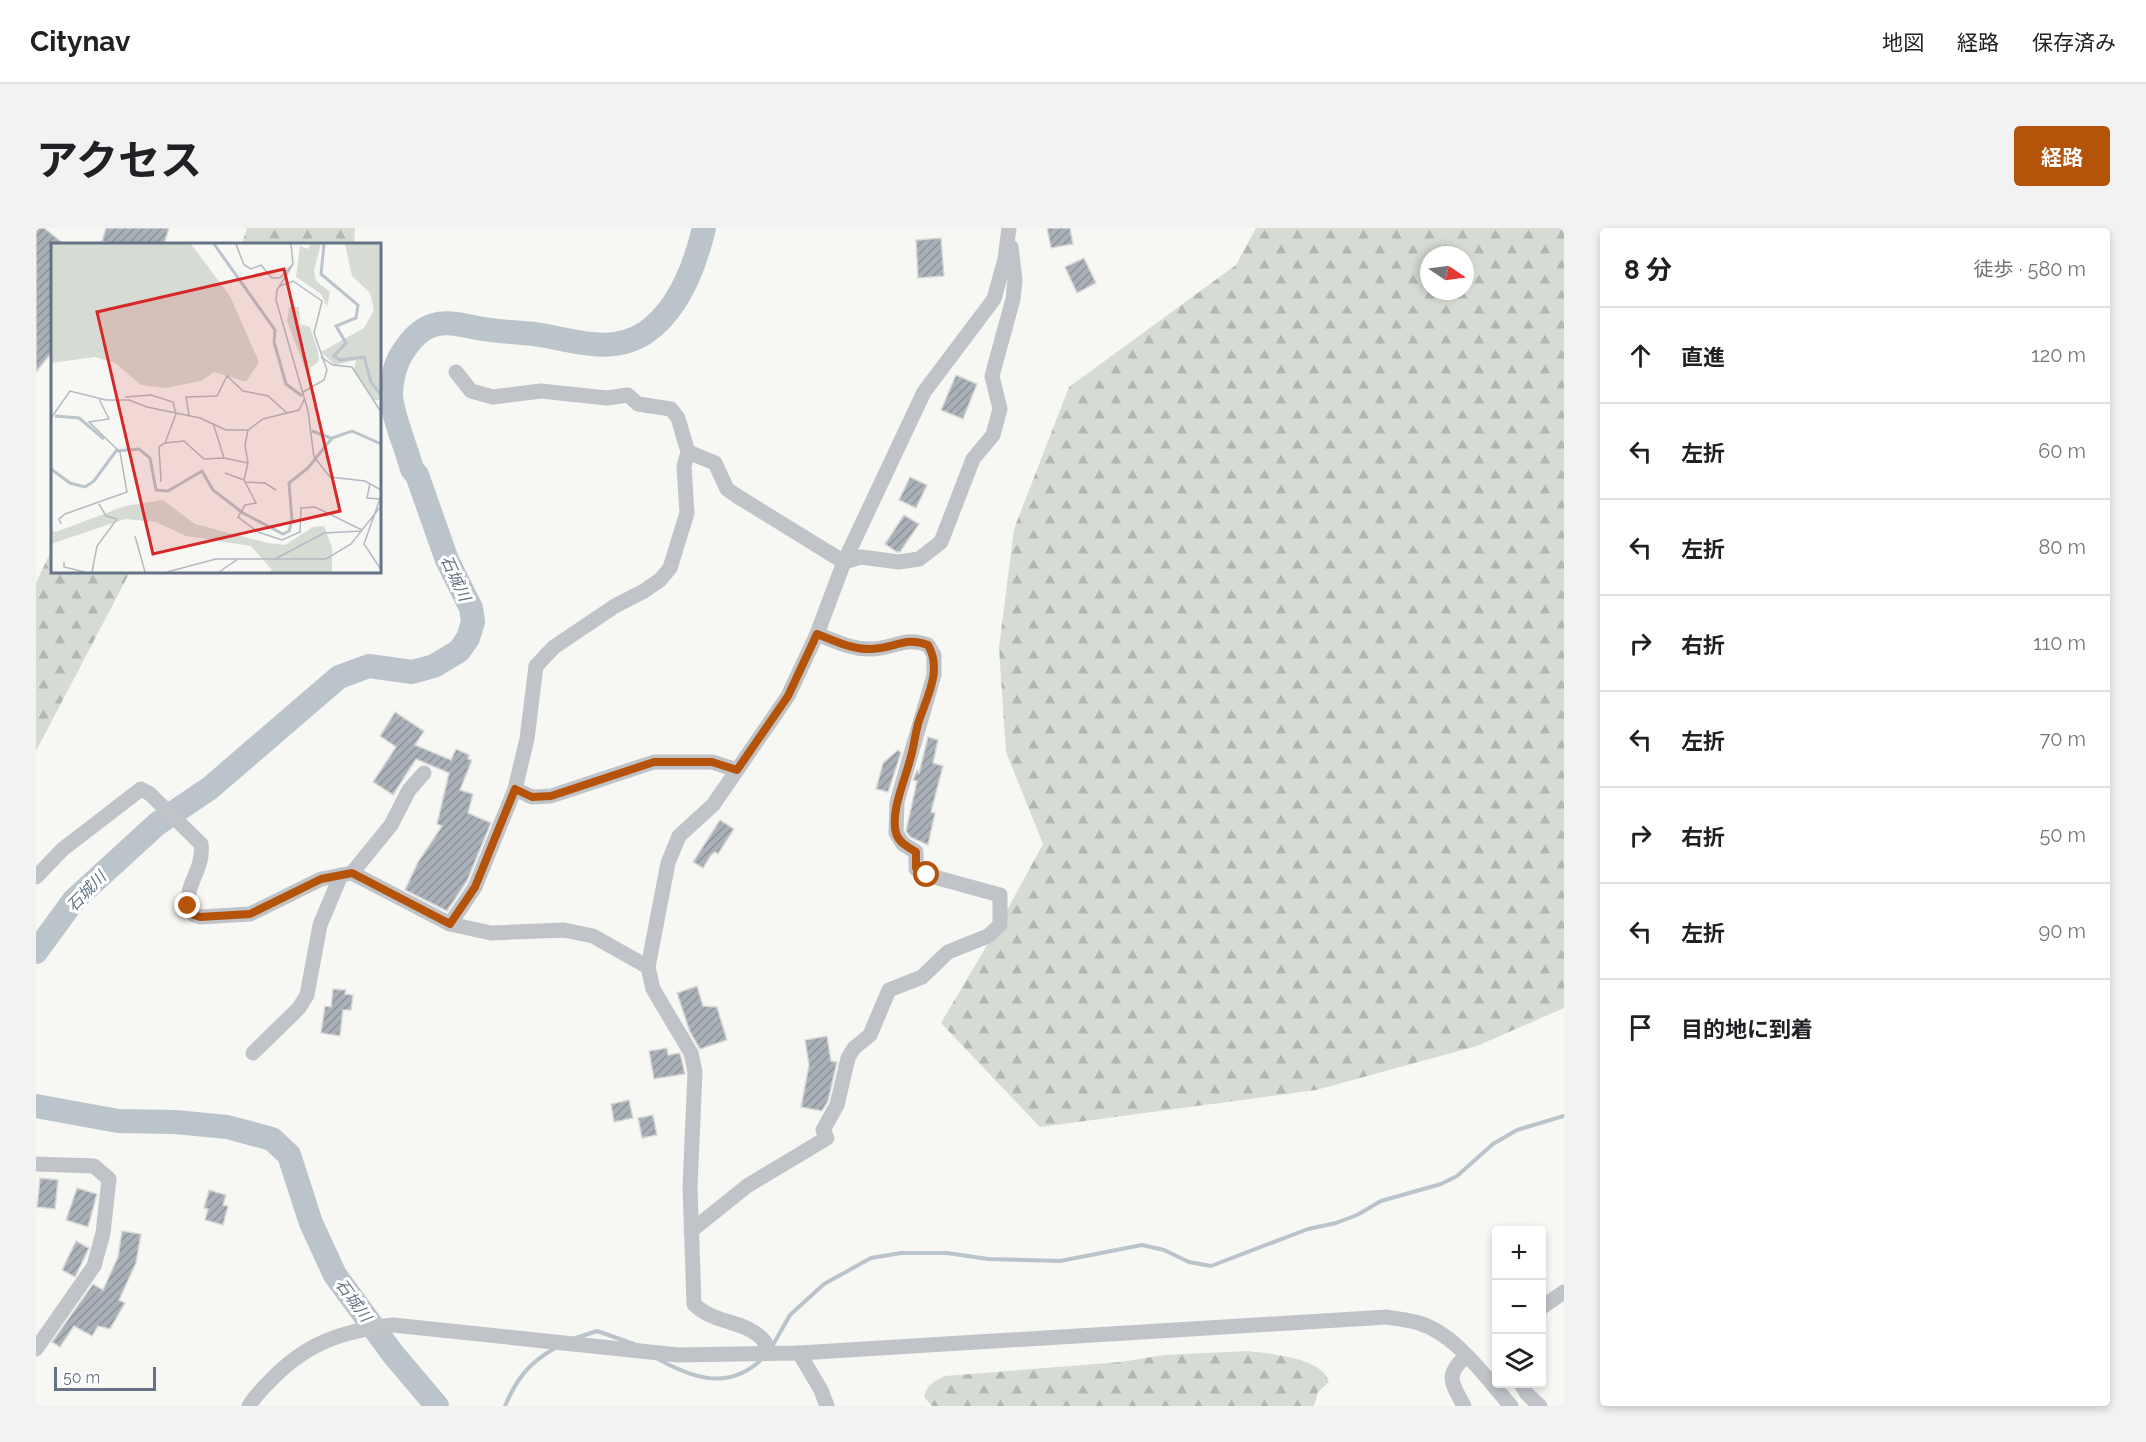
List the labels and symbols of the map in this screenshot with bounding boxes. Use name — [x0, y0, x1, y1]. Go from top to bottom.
inset map — [51, 243, 381, 573]
north arrow — [1420, 246, 1474, 300]
water label: 石城川 — [437, 552, 475, 606]
route start — [913, 861, 939, 887]
water label: 石城川 — [63, 866, 111, 915]
route end — [174, 892, 200, 918]
water label: 石城川 — [332, 1275, 377, 1327]
scale bar — [54, 1364, 156, 1392]

